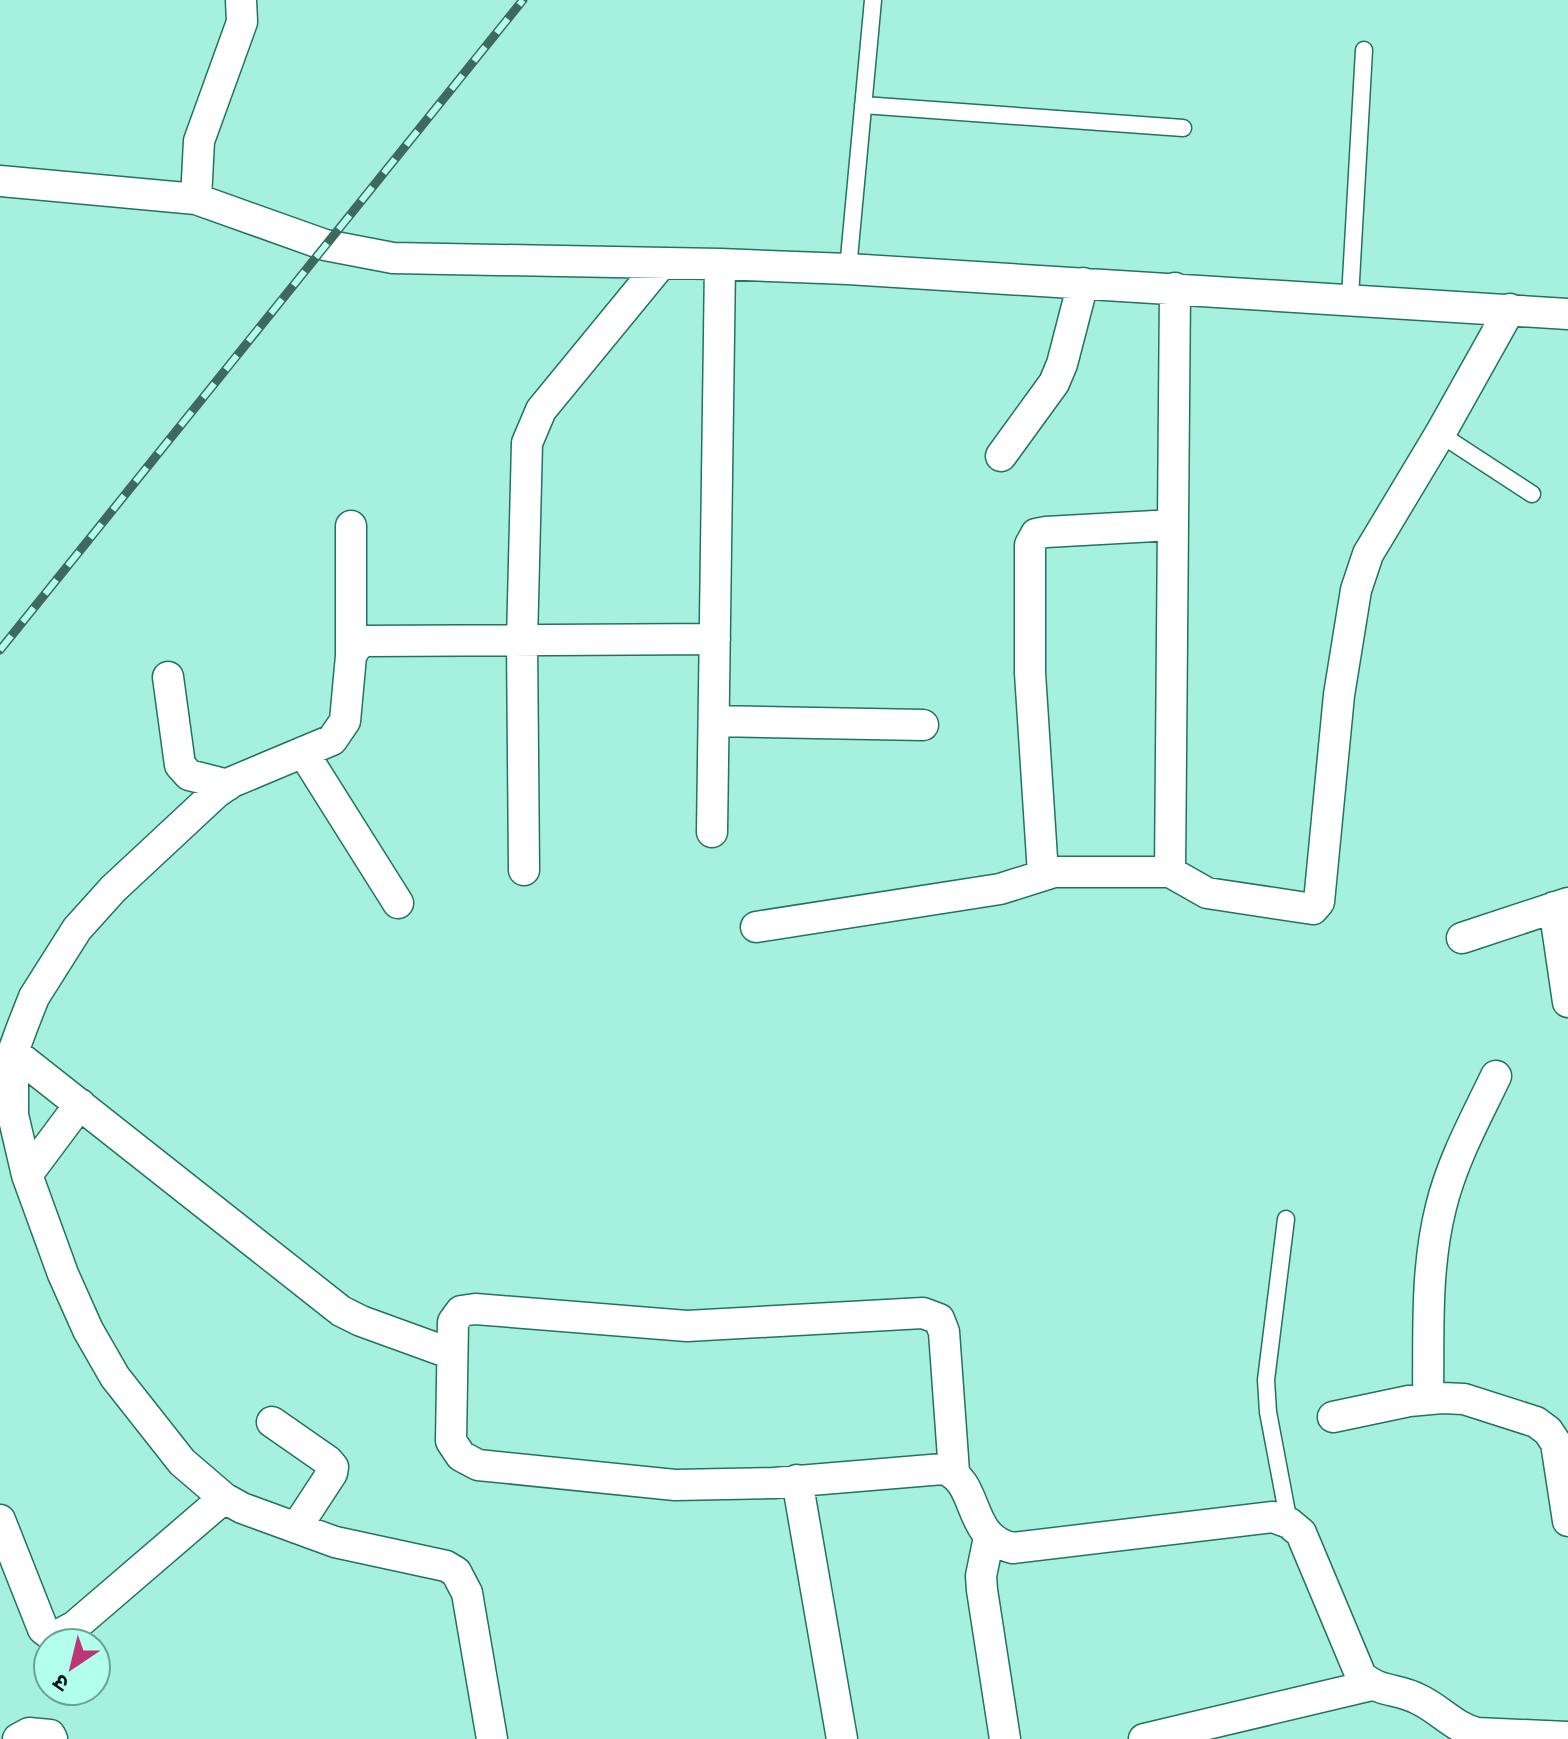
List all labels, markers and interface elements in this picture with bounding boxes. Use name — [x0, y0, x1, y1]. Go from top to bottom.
north arrow — [32, 1627, 112, 1707]
text: उ — [45, 1666, 75, 1700]

